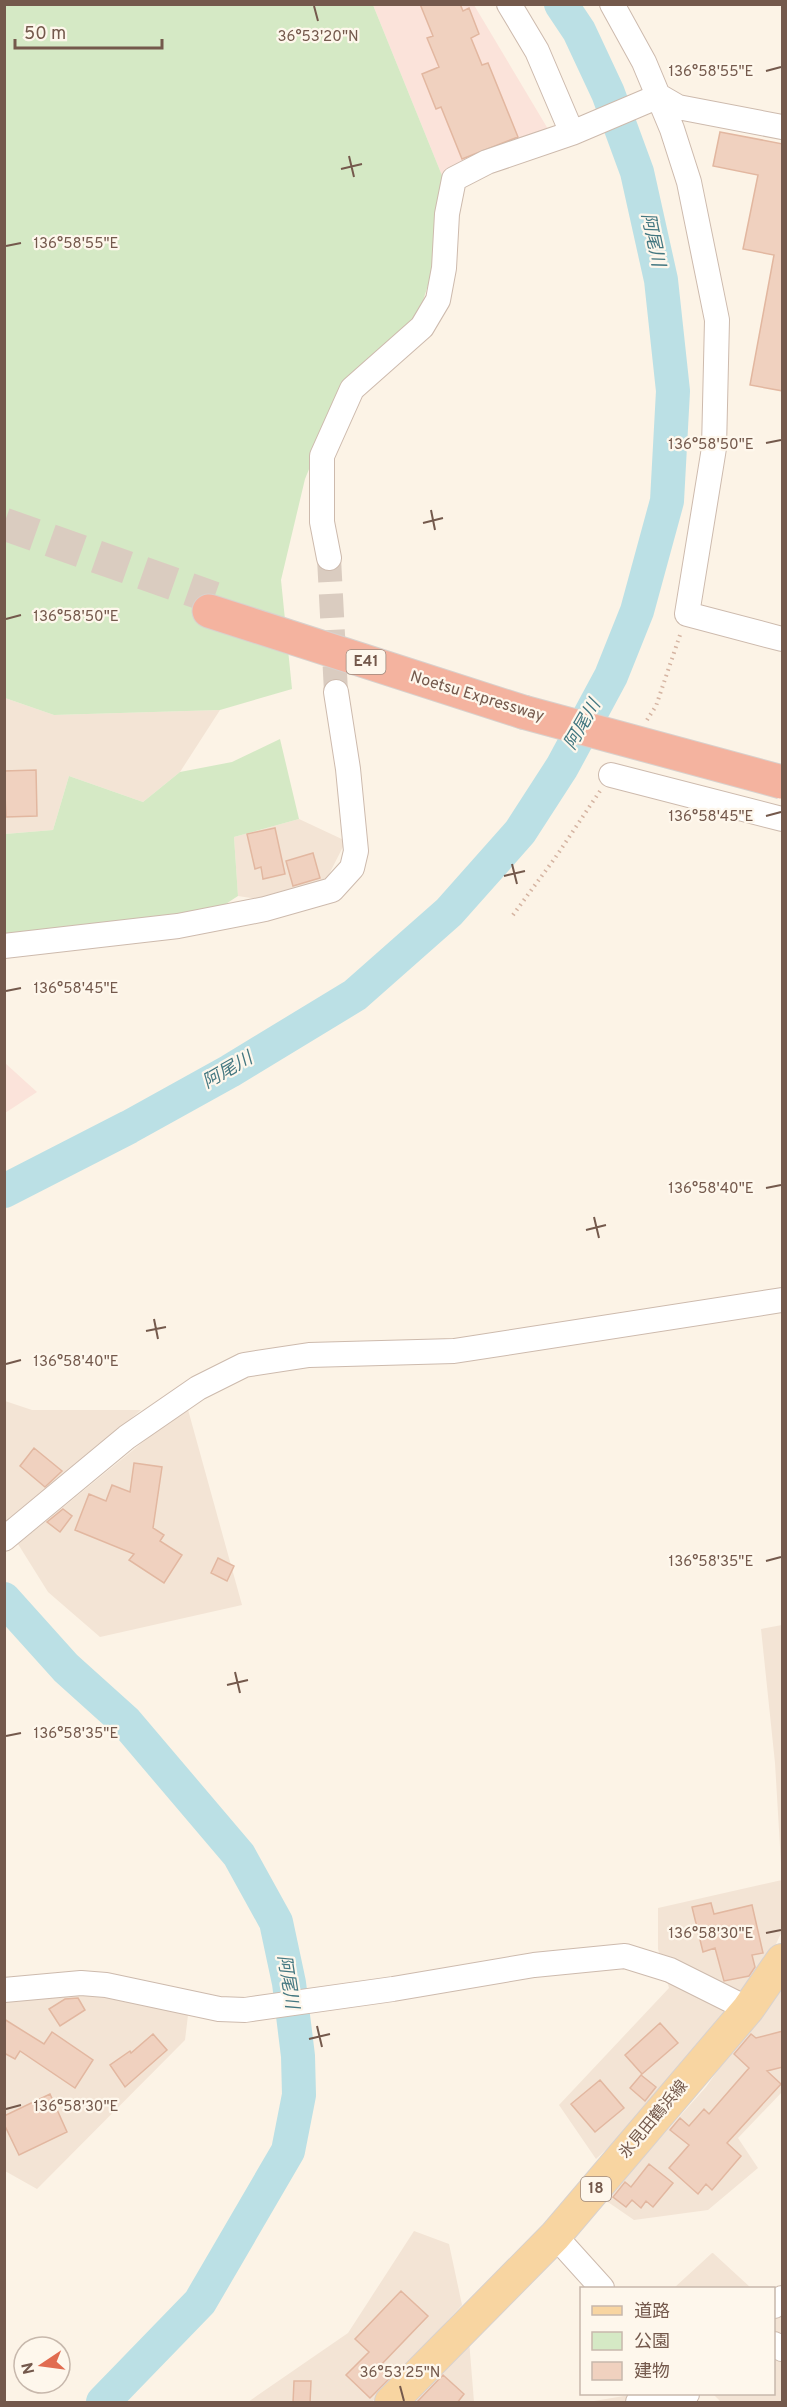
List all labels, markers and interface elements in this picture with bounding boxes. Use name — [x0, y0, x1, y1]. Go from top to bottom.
scale bar — [15, 12, 162, 50]
text: 50 m — [24, 23, 66, 46]
text: 36°53'20"N — [277, 28, 359, 47]
text: 136°58'55"E — [668, 63, 754, 82]
water label: 阿尾川 — [635, 211, 669, 271]
text: 136°58'55"E — [33, 235, 119, 254]
text: 136°58'50"E — [668, 436, 754, 455]
text: 136°58'50"E — [33, 608, 119, 627]
road number: E41 — [346, 650, 386, 674]
street label: Noetsu Expressway — [408, 667, 546, 727]
water label: 阿尾川 — [560, 694, 607, 754]
text: 136°58'45"E — [668, 808, 754, 827]
text: 136°58'45"E — [33, 980, 119, 999]
water label: 阿尾川 — [199, 1047, 259, 1094]
text: 136°58'40"E — [668, 1180, 754, 1199]
text: 136°58'40"E — [33, 1353, 119, 1372]
text: 136°58'35"E — [669, 1553, 753, 1572]
text: 136°58'35"E — [34, 1725, 118, 1744]
text: 136°58'30"E — [669, 1925, 753, 1944]
water label: 阿尾川 — [271, 1954, 303, 2012]
street label: 氷見田鶴浜線 — [615, 2077, 693, 2163]
text: 136°58'30"E — [34, 2098, 118, 2117]
road number: 18 — [581, 2177, 611, 2201]
legend — [580, 2287, 775, 2395]
text: 道路 — [634, 2301, 670, 2324]
text: 公園 — [634, 2331, 670, 2354]
north arrow — [12, 2335, 72, 2395]
text: N — [18, 2360, 40, 2376]
text: 建物 — [634, 2361, 670, 2384]
text: 36°53'25"N — [360, 2364, 440, 2383]

